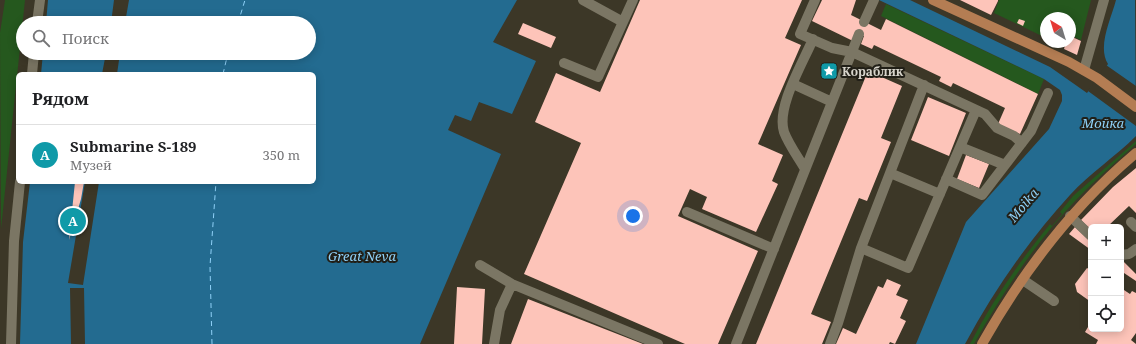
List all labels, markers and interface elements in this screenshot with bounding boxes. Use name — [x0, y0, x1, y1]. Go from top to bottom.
north arrow — [1040, 12, 1076, 48]
search box — [16, 16, 316, 60]
icon: search — [30, 27, 52, 49]
text: Поиск — [62, 28, 109, 48]
place icon: Кораблик — [819, 61, 839, 81]
place label: Кораблик — [842, 63, 904, 80]
text: Рядом — [32, 87, 89, 110]
water label: Мойка — [1081, 114, 1125, 132]
text: Submarine S-189 — [70, 136, 197, 156]
text: A — [40, 146, 50, 164]
text: 350 m — [263, 146, 300, 164]
text: Музей — [70, 156, 112, 174]
water label: Moika — [1003, 184, 1043, 226]
pin: A — [60, 206, 86, 236]
your location — [623, 206, 643, 226]
map controls — [1088, 224, 1124, 332]
button: + — [1088, 224, 1124, 260]
water label: Great Neva — [328, 247, 396, 265]
button: − — [1088, 260, 1124, 296]
button: locate — [1088, 296, 1124, 332]

